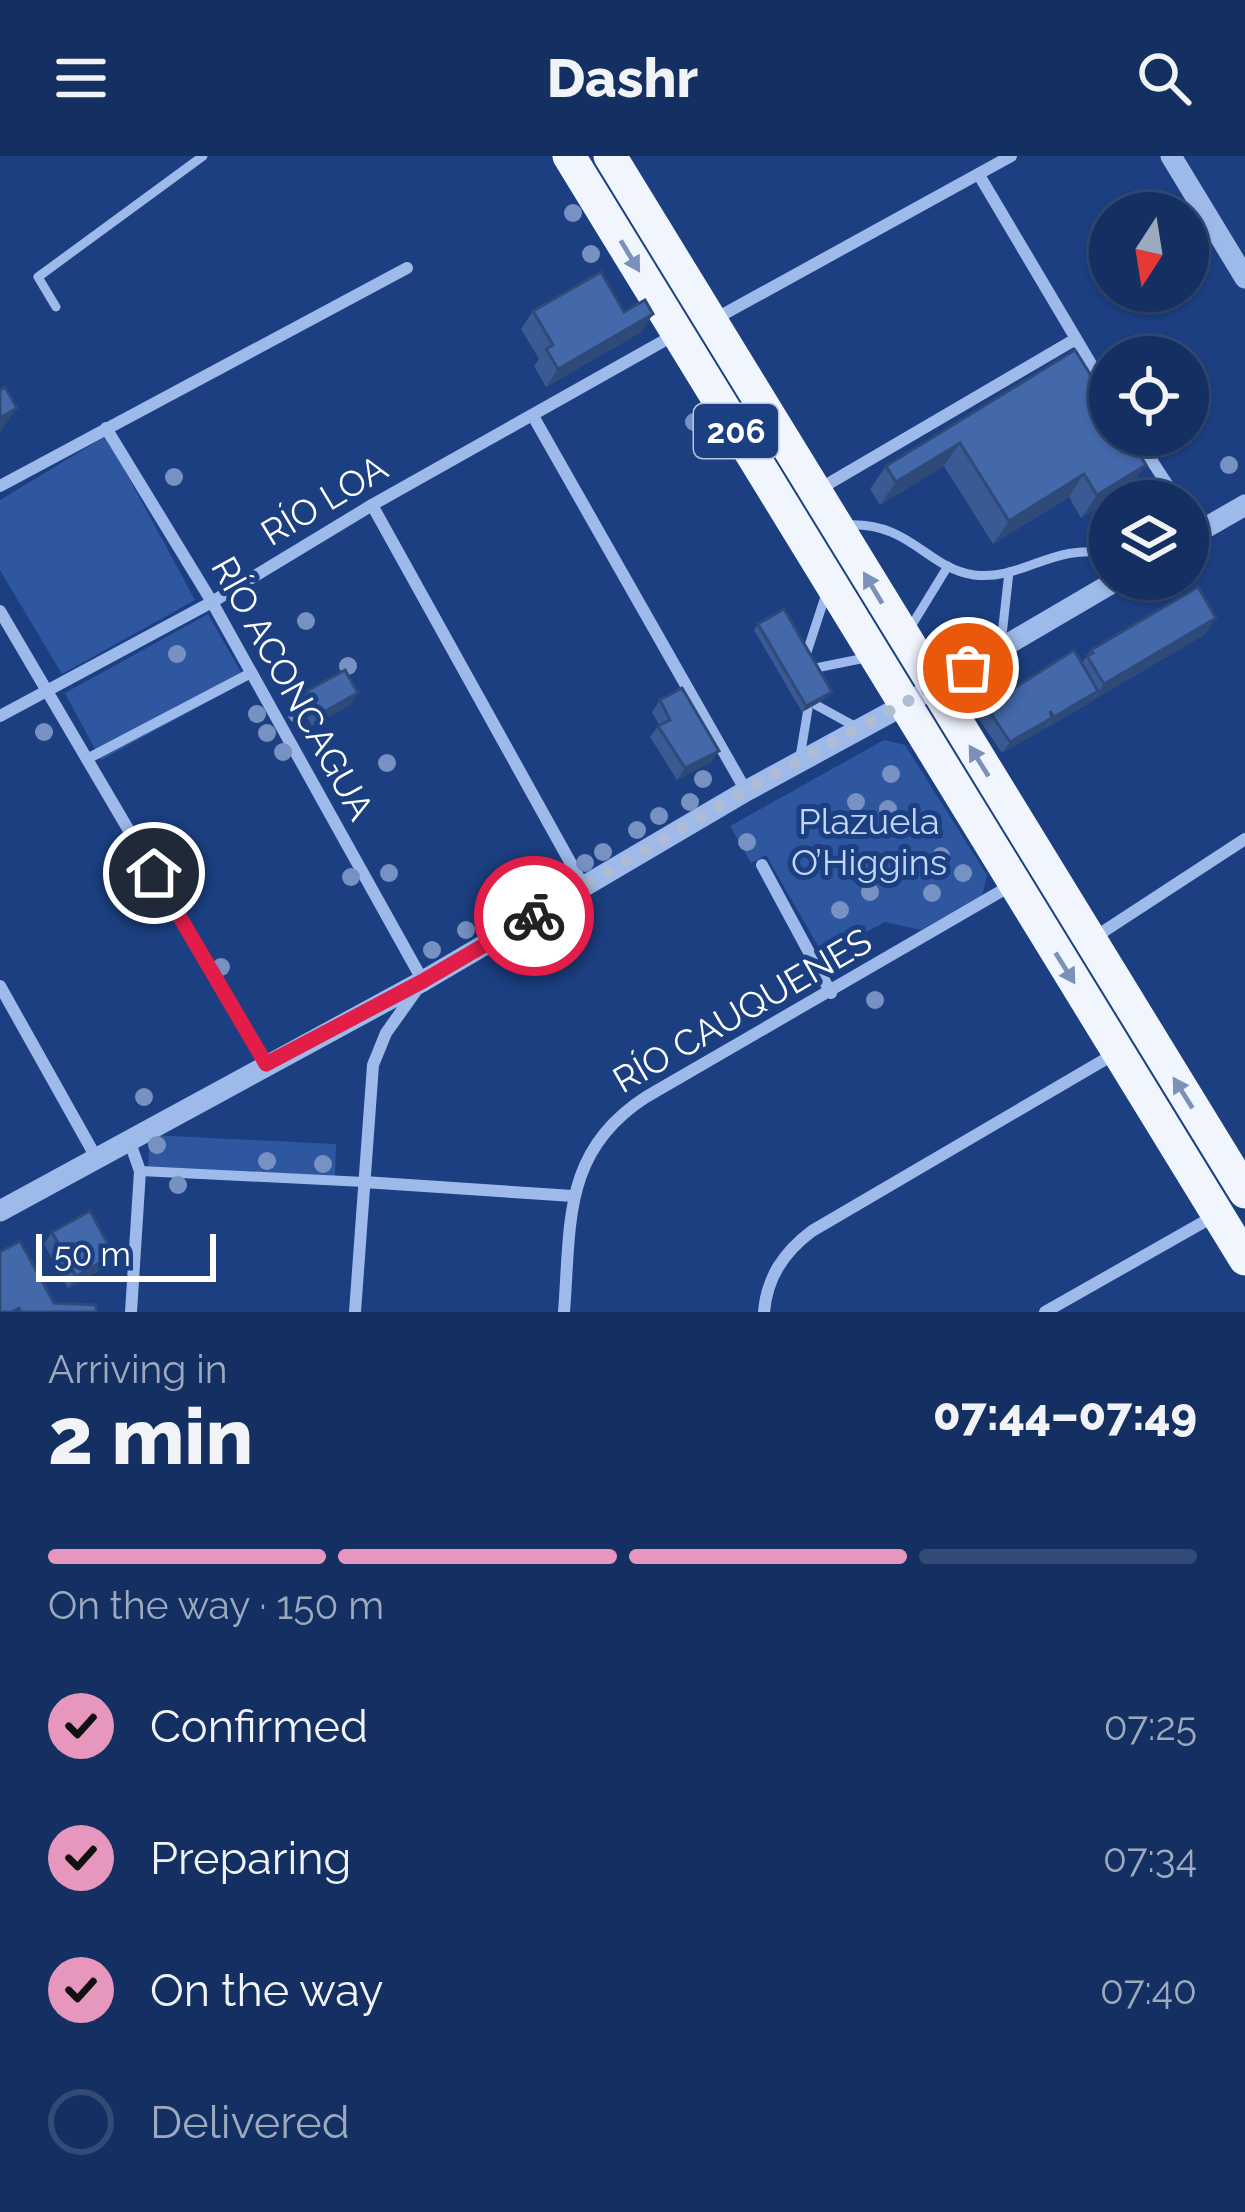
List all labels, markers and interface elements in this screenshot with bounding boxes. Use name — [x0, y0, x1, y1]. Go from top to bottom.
icon: menu — [48, 45, 114, 111]
icon: search — [1131, 45, 1197, 111]
text: Dashr — [547, 46, 698, 110]
north arrow — [1089, 192, 1209, 312]
map controls — [1089, 192, 1209, 600]
one-way arrow — [619, 239, 640, 273]
button: locate — [1089, 336, 1209, 456]
road number: 206 — [694, 404, 778, 458]
street label: RÍO LOA — [254, 446, 394, 554]
button: layers — [1089, 480, 1209, 600]
street label: RÍO ACONCAGUA — [203, 549, 383, 827]
one-way arrow — [863, 571, 884, 605]
pin — [917, 617, 1019, 719]
icon: bag — [935, 635, 1001, 701]
one-way arrow — [968, 745, 990, 777]
park label: Plazuela O’Higgins — [791, 800, 947, 883]
pin — [103, 822, 205, 924]
icon: home — [121, 840, 187, 906]
courier — [474, 856, 594, 976]
icon: bike — [501, 883, 567, 949]
street label: RÍO CAUQUENES — [606, 919, 878, 1101]
one-way arrow — [1054, 952, 1076, 984]
one-way arrow — [1173, 1076, 1194, 1110]
scale bar — [36, 1228, 216, 1281]
text: 50 m — [54, 1235, 131, 1274]
text: Arriving in — [48, 1346, 228, 1392]
text: 07:44–07:49 — [933, 1388, 1197, 1441]
text: 2 min — [48, 1391, 253, 1482]
text: On the way · 150 m — [48, 1582, 384, 1628]
icon: check — [48, 1693, 114, 1759]
text: Confirmed — [150, 1700, 368, 1753]
text: 07:25 — [1104, 1703, 1197, 1749]
icon: check — [48, 1825, 114, 1891]
text: Preparing — [150, 1832, 351, 1885]
text: 07:34 — [1103, 1835, 1197, 1881]
icon: check — [48, 1957, 114, 2023]
text: On the way — [150, 1964, 384, 2017]
text: 07:40 — [1100, 1967, 1197, 2013]
text: Delivered — [150, 2096, 350, 2149]

